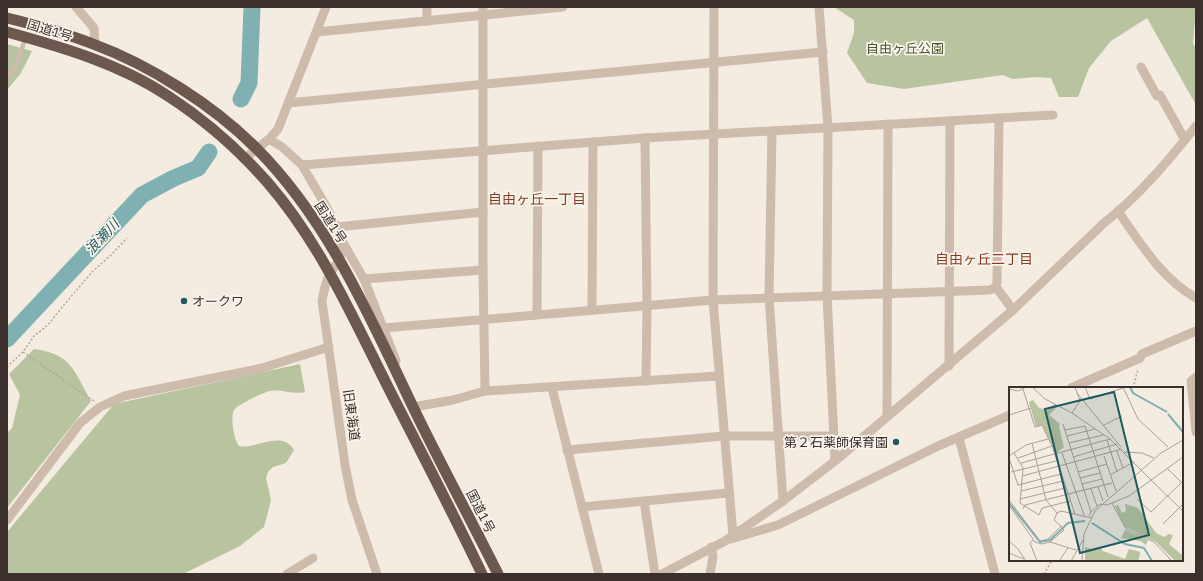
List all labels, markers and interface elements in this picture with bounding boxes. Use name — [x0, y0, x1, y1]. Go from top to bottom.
street label: 国道1号 — [25, 16, 75, 45]
park label: 自由ヶ丘公園 — [866, 40, 944, 57]
district label: 自由ヶ丘一丁目 — [488, 190, 586, 208]
street label: 国道1号 — [311, 198, 350, 247]
water label: 浪瀬川 — [81, 214, 124, 258]
district label: 自由ヶ丘二丁目 — [935, 250, 1033, 268]
place label: オークワ — [192, 293, 244, 310]
marker: オークワ — [179, 296, 189, 306]
inset map — [1009, 387, 1183, 561]
street label: 旧東海道 — [339, 388, 364, 442]
place label: 第２石薬師保育園 — [784, 434, 888, 451]
marker: 第２石薬師保育園 — [891, 437, 901, 447]
street label: 国道1号 — [462, 487, 499, 536]

